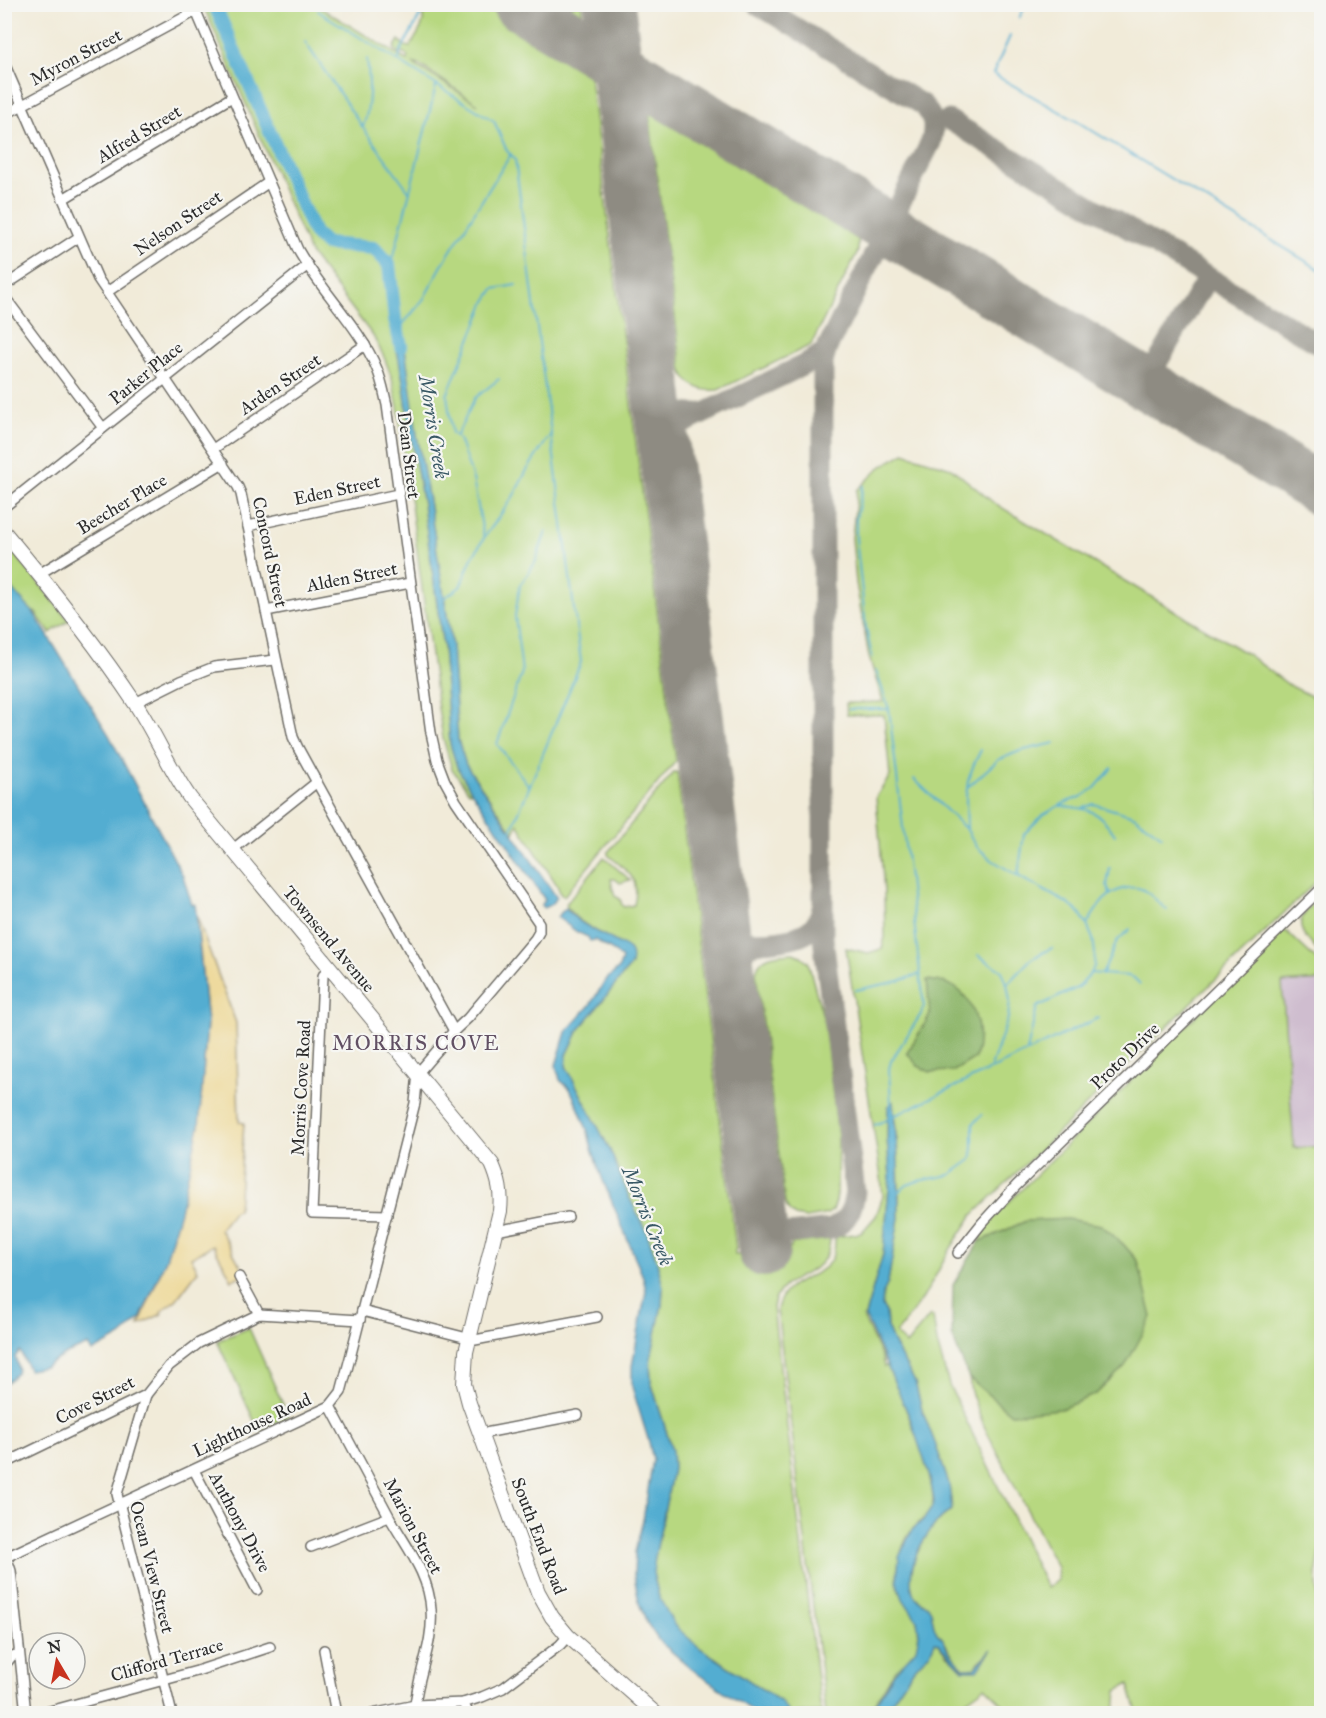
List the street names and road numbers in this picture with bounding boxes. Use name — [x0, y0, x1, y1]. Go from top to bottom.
street label: Myron Street — [26, 23, 126, 90]
street label: Alfred Street — [92, 100, 186, 168]
street label: Nelson Street — [130, 185, 227, 260]
street label: Parker Place — [105, 337, 187, 409]
street label: Arden Street — [234, 348, 325, 420]
street label: Dean Street — [393, 410, 425, 500]
street label: Beecher Place — [73, 469, 171, 539]
street label: Eden Street — [292, 470, 383, 510]
street label: Concord Street — [248, 495, 293, 610]
street label: Alden Street — [304, 557, 400, 597]
street label: Townsend Avenue — [278, 881, 380, 997]
street label: Proto Drive — [1086, 1018, 1164, 1094]
street label: Morris Cove Road — [286, 1020, 316, 1156]
street label: Cove Street — [52, 1370, 139, 1429]
street label: Lighthouse Road — [189, 1388, 315, 1463]
street label: Anthony Drive — [204, 1467, 276, 1576]
street label: Marion Street — [379, 1474, 448, 1578]
street label: South End Road — [507, 1474, 571, 1598]
street label: Ocean View Street — [125, 1499, 179, 1636]
street label: Clifford Terrace — [108, 1633, 226, 1687]

